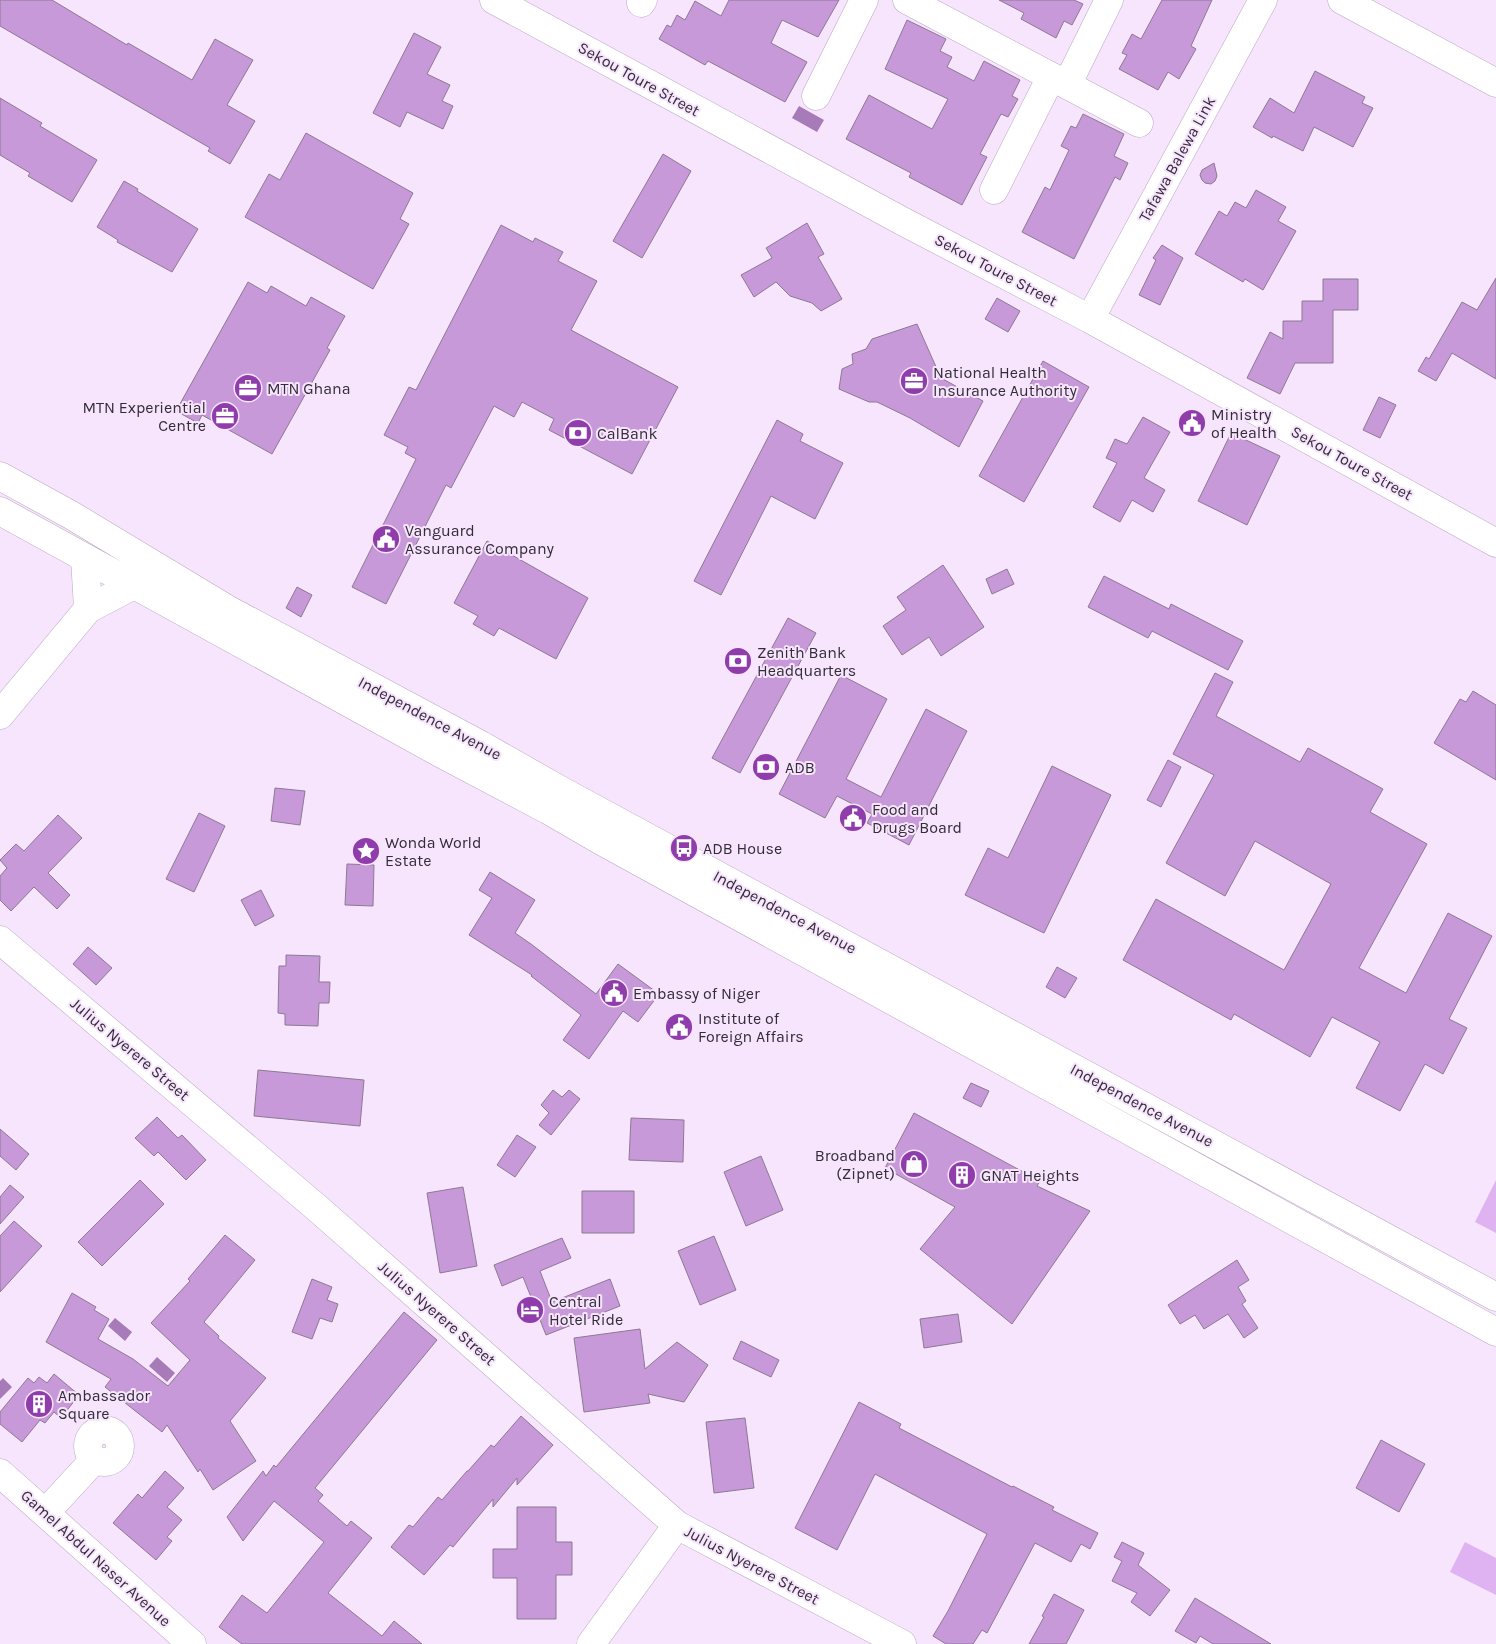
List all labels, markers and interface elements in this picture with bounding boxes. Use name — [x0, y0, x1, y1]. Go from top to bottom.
street label: Sekou Toure Street — [575, 38, 703, 120]
street label: Tafawa Balewa Link — [1135, 93, 1219, 225]
street label: Sekou Toure Street — [931, 230, 1061, 310]
place label: National Health Insurance Authority — [933, 363, 1078, 400]
office icon: National Health Insurance Authority — [899, 366, 929, 396]
office icon: MTN Ghana — [233, 373, 263, 403]
place label: MTN Ghana — [267, 379, 351, 398]
place label: MTN Experiential Centre — [82, 398, 206, 435]
office icon: MTN Experiential Centre — [210, 401, 240, 431]
place label: Ministry of Health — [1211, 405, 1277, 442]
public building icon: Ministry of Health — [1177, 408, 1207, 438]
bank icon: CalBank — [563, 418, 593, 448]
street label: Sekou Toure Street — [1288, 422, 1416, 504]
place label: CalBank — [597, 424, 658, 443]
place label: Vanguard Assurance Company — [405, 521, 555, 558]
public building icon: Vanguard Assurance Company — [371, 524, 401, 554]
place label: Zenith Bank Headquarters — [757, 643, 856, 680]
bank icon: Zenith Bank Headquarters — [723, 646, 753, 676]
street label: Independence Avenue — [355, 672, 505, 764]
bank icon: ADB — [751, 752, 781, 782]
place label: ADB — [785, 758, 815, 777]
place label: Food and Drugs Board — [872, 800, 962, 837]
public building icon: Food and Drugs Board — [838, 803, 868, 833]
place label: Wonda World Estate — [385, 833, 482, 870]
bus stop icon: ADB House — [669, 833, 699, 863]
place icon: Wonda World Estate — [351, 836, 381, 866]
place label: ADB House — [703, 839, 782, 858]
street label: Independence Avenue — [710, 866, 860, 958]
public building icon: Embassy of Niger — [599, 978, 629, 1008]
place label: Embassy of Niger — [633, 984, 760, 1003]
street label: Julius Nyerere Street — [67, 994, 193, 1104]
place label: Institute of Foreign Affairs — [698, 1009, 804, 1046]
public building icon: Institute of Foreign Affairs — [664, 1012, 694, 1042]
street label: Independence Avenue — [1067, 1059, 1217, 1151]
place label: Broadband (Zipnet) — [815, 1146, 895, 1183]
shop icon: Broadband (Zipnet) — [899, 1149, 929, 1179]
building icon: GNAT Heights — [947, 1160, 977, 1190]
place label: GNAT Heights — [981, 1166, 1079, 1185]
street label: Julius Nyerere Street — [374, 1257, 500, 1369]
place label: Central Hotel Ride — [549, 1292, 623, 1329]
hotel icon: Central Hotel Ride — [515, 1295, 545, 1325]
place label: Ambassador Square — [58, 1386, 150, 1423]
building icon: Ambassador Square — [24, 1389, 54, 1419]
street label: Gamel Abdul Naser Avenue — [17, 1486, 175, 1630]
street label: Julius Nyerere Street — [681, 1521, 823, 1609]

